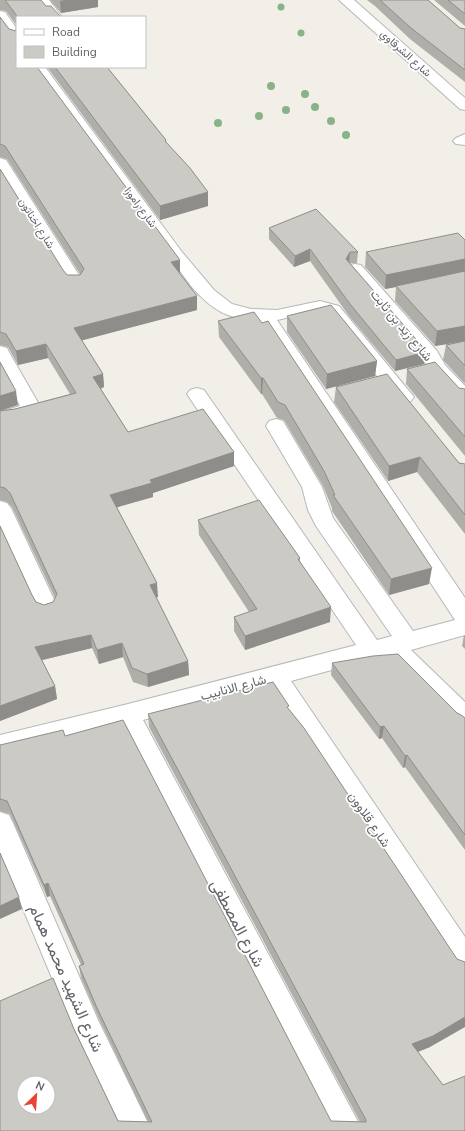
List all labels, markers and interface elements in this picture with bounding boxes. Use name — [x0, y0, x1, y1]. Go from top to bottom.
legend — [16, 16, 146, 68]
text: Road — [52, 24, 80, 40]
street label: شارع الشرقاوي — [376, 26, 435, 82]
text: Building — [52, 44, 97, 60]
street label: شارع راموزا — [121, 184, 161, 231]
street label: شارع اخناتون — [15, 195, 58, 252]
street label: شارع زيد بن ثابت — [366, 286, 437, 365]
street label: شارع الانابيب — [198, 671, 268, 705]
street label: شارع قلاوون — [344, 788, 394, 851]
street label: شارع المصطفى — [205, 876, 270, 971]
street label: شارع الشهيد محمد همام — [24, 901, 109, 1056]
north arrow — [16, 1075, 56, 1115]
text: N — [33, 1078, 47, 1095]

